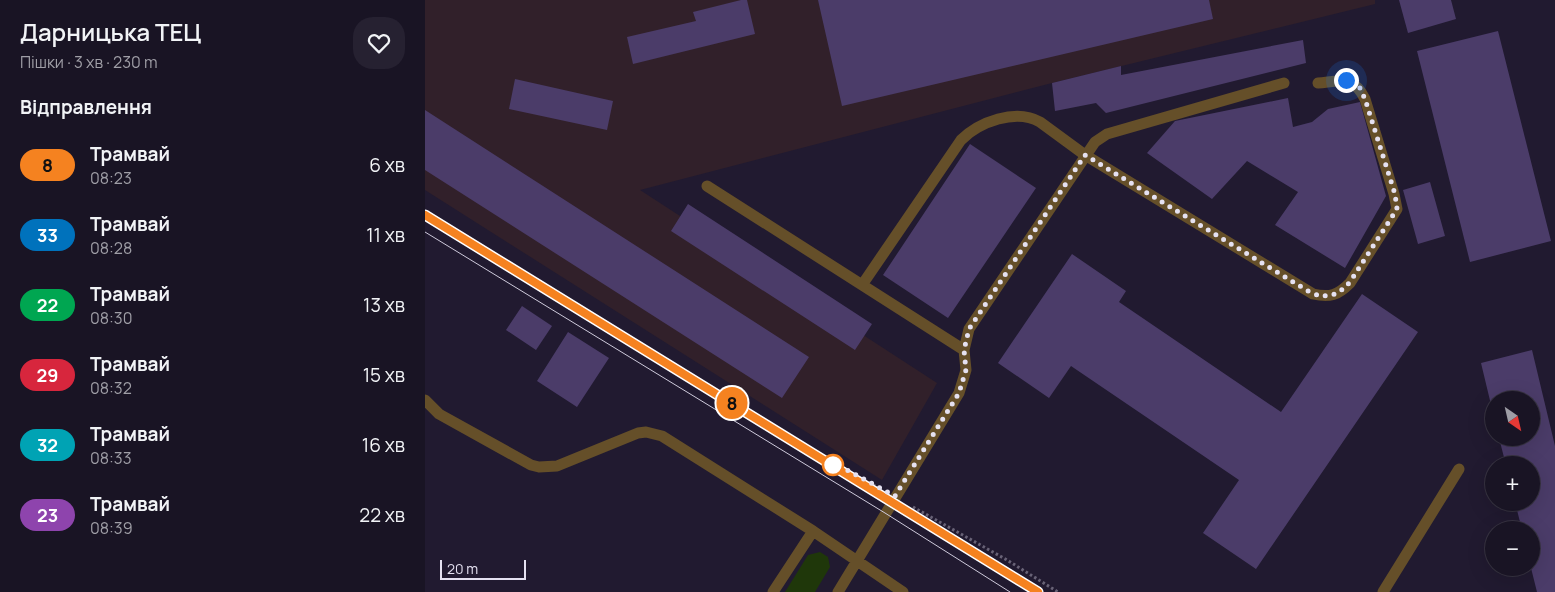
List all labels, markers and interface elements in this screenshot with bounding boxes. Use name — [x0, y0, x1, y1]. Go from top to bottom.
text: Дарницька ТЕЦ — [20, 15, 201, 48]
button: heart — [353, 17, 405, 69]
text: Пішки · 3 хв · 230 m — [20, 51, 158, 73]
your location — [1334, 68, 1359, 93]
text: Відправлення — [20, 94, 152, 120]
text: Трамвай — [90, 141, 170, 167]
text: 6 хв — [369, 152, 405, 178]
text: 8 — [42, 153, 53, 177]
text: 08:23 — [90, 167, 132, 189]
text: Трамвай — [90, 211, 170, 237]
text: 11 хв — [366, 222, 405, 248]
text: 33 — [37, 223, 58, 247]
text: 08:28 — [90, 237, 132, 259]
text: Трамвай — [90, 281, 170, 307]
text: 13 хв — [363, 292, 405, 318]
text: 22 — [37, 293, 58, 317]
text: 08:30 — [90, 307, 132, 329]
text: Трамвай — [90, 351, 170, 377]
text: 15 хв — [363, 362, 405, 388]
text: 29 — [37, 363, 58, 387]
text: 08:32 — [90, 377, 132, 399]
line badge: 8 — [716, 387, 748, 419]
text: 8 — [726, 391, 738, 415]
north arrow — [1485, 391, 1540, 446]
map controls — [1485, 391, 1540, 576]
text: Трамвай — [90, 421, 170, 447]
text: 16 хв — [362, 432, 405, 458]
text: 32 — [37, 433, 58, 457]
text: 08:33 — [90, 447, 132, 469]
unlabelled marker — [822, 454, 844, 476]
button: + — [1485, 456, 1540, 511]
text: Трамвай — [90, 491, 170, 517]
text: 22 хв — [359, 502, 405, 528]
text: 23 — [37, 503, 58, 527]
text: 08:39 — [90, 517, 133, 539]
button: − — [1485, 521, 1540, 576]
scale bar — [440, 557, 526, 580]
text: 20 m — [447, 559, 478, 578]

